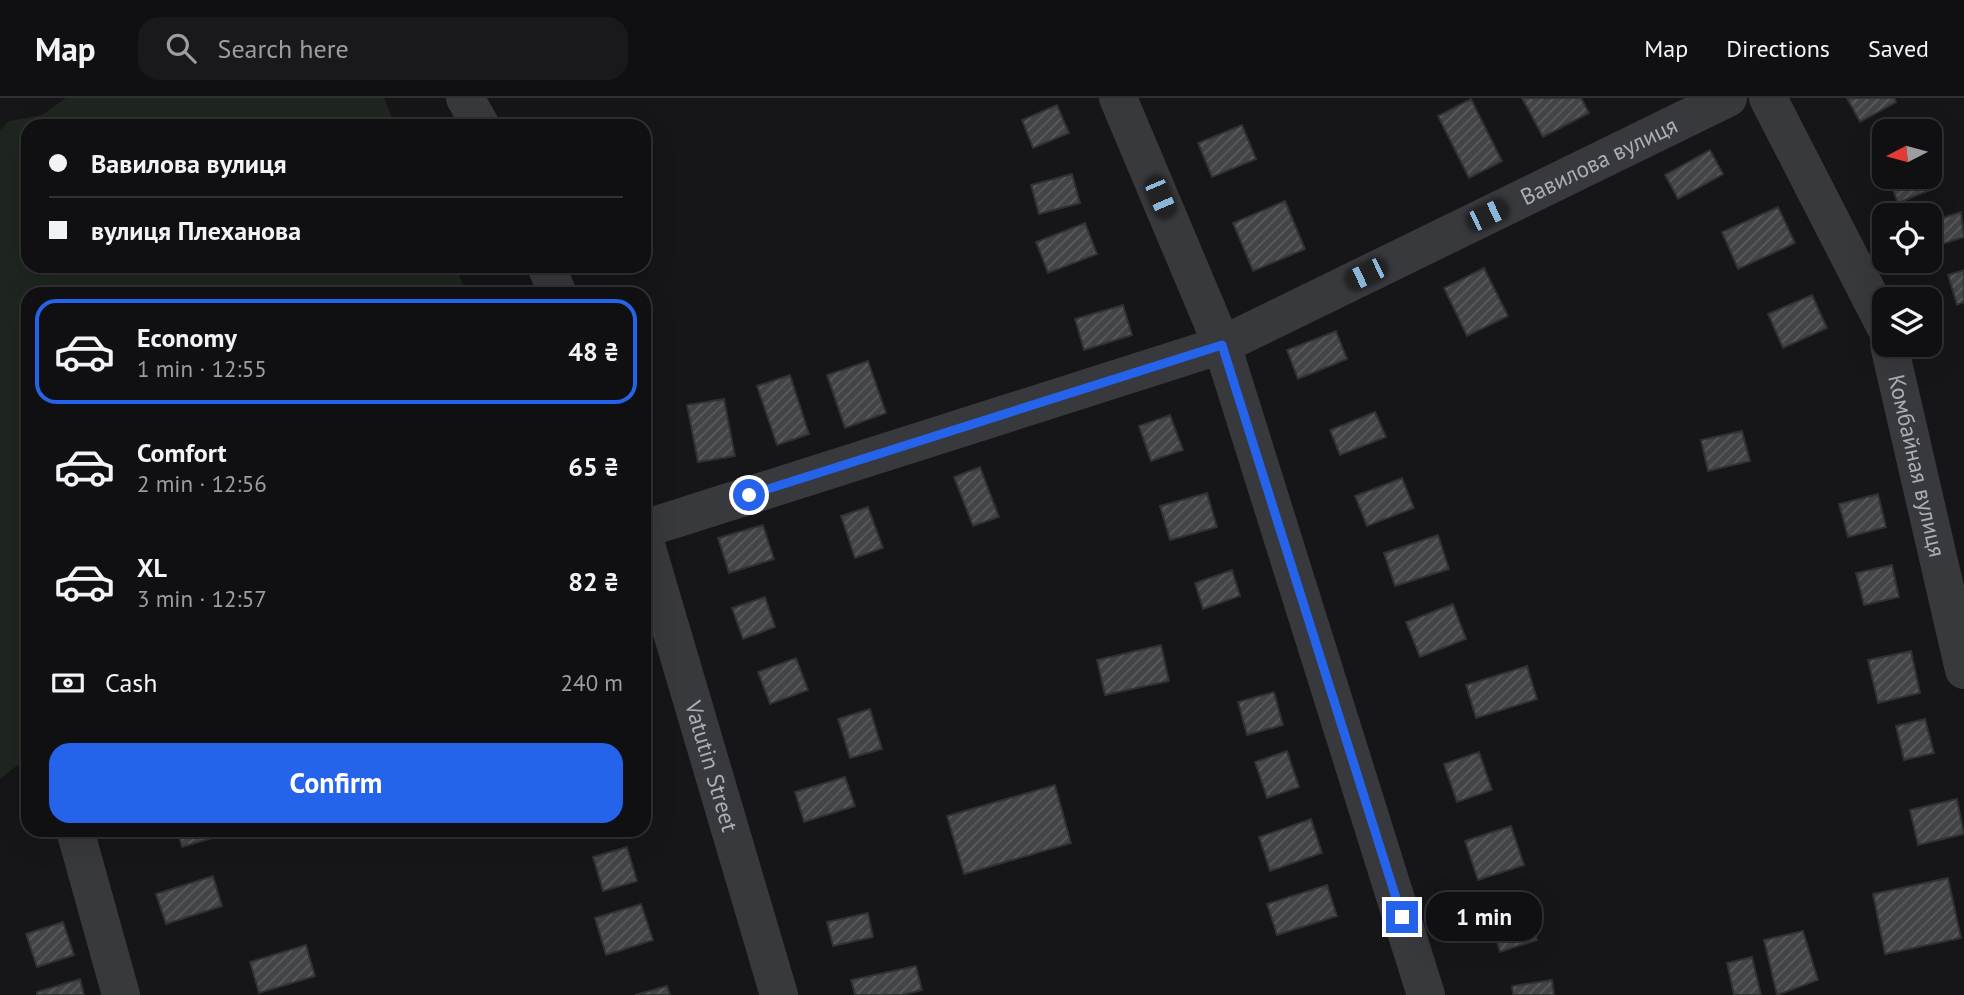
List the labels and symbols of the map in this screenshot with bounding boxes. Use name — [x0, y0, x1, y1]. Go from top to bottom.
street label: Вавилова вулиця — [1515, 110, 1682, 211]
north arrow — [1872, 119, 1942, 189]
car — [1143, 174, 1178, 220]
car — [1464, 196, 1511, 234]
car — [1343, 255, 1390, 293]
street label: Комбайная вулиця — [1882, 372, 1952, 560]
route start — [733, 479, 765, 511]
street label: Vatutin Street — [679, 696, 745, 835]
callout: 1 min — [1426, 892, 1542, 942]
route end — [1386, 901, 1418, 933]

